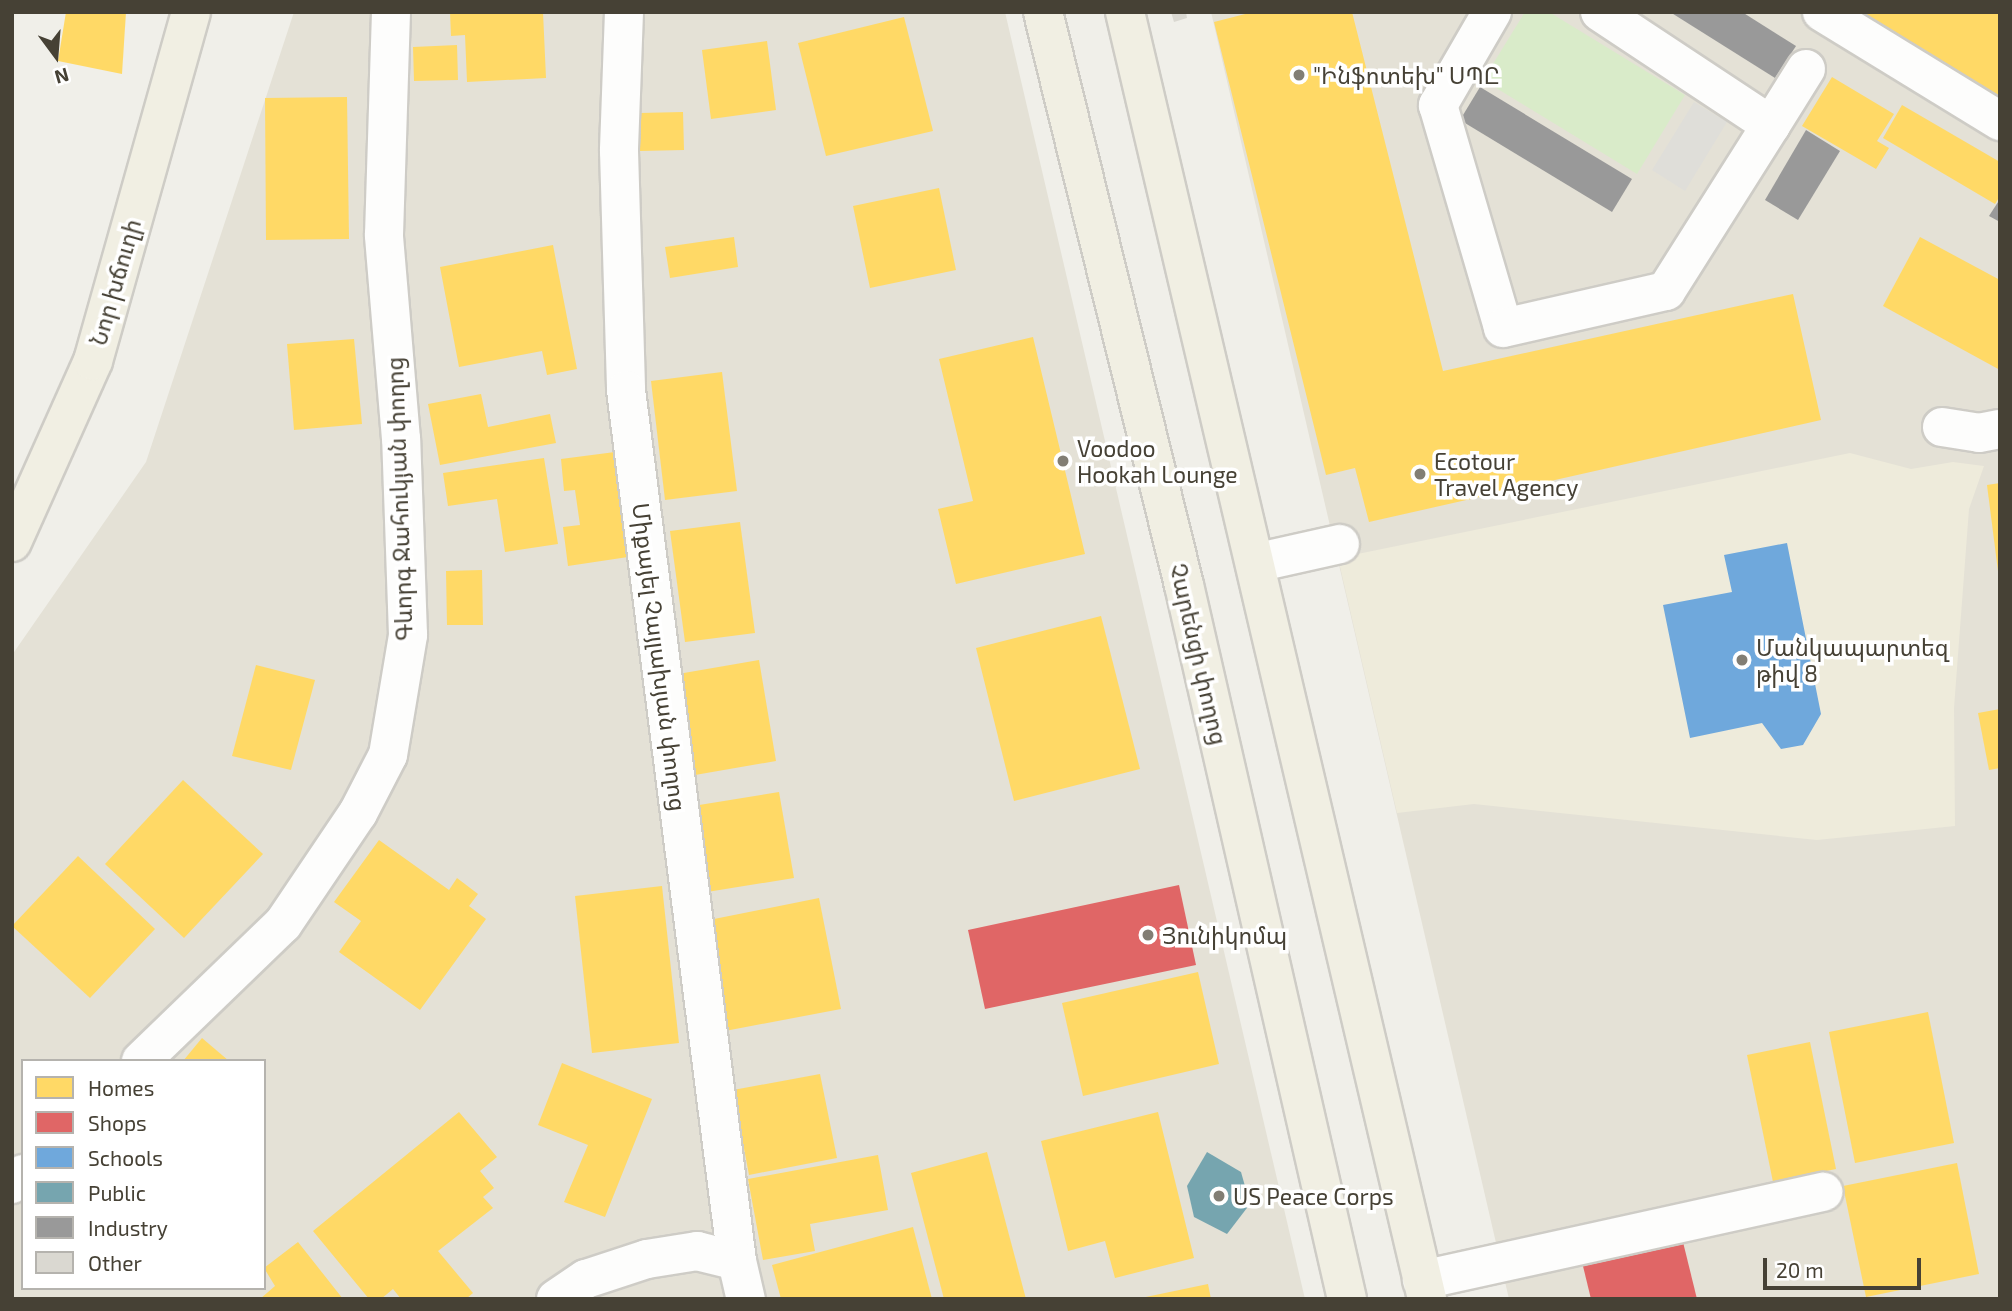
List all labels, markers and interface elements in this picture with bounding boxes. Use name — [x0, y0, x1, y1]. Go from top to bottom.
north arrow — [21, 21, 91, 91]
place label: "Ինֆոտեխ" ՍՊԸ — [1313, 61, 1500, 89]
text: N — [52, 64, 72, 90]
marker: "Ինֆոտեխ" ՍՊԸ — [1291, 67, 1307, 83]
street label: Նոր խճուղի — [84, 216, 146, 348]
street label: Գևորգ Ջահուկյան փողոց — [380, 356, 418, 642]
place label: Voodoo Hookah Lounge — [1077, 434, 1238, 488]
place label: Ecotour Travel Agency — [1434, 447, 1580, 501]
marker: Voodoo Hookah Lounge — [1055, 453, 1071, 469]
marker: Ecotour Travel Agency — [1412, 466, 1428, 482]
street label: Միքայել Չայլախյան փողոց — [627, 501, 693, 813]
street label: Չարենցի փողոց — [1165, 561, 1233, 747]
place label: Մանկապարտեզ թիվ 8 — [1756, 633, 1949, 687]
marker: Մանկապարտեզ թիվ 8 — [1734, 652, 1750, 668]
place label: Յունիկոմպ — [1162, 921, 1287, 949]
marker: Յունիկոմպ — [1140, 927, 1156, 943]
legend — [21, 1059, 266, 1290]
text: Homes — [88, 1075, 154, 1100]
text: Shops — [88, 1110, 147, 1135]
text: Schools — [88, 1145, 163, 1170]
text: Public — [88, 1180, 146, 1205]
place label: US Peace Corps — [1233, 1182, 1394, 1210]
marker: US Peace Corps — [1211, 1188, 1227, 1204]
text: Industry — [88, 1215, 168, 1240]
scale bar — [1767, 1244, 1924, 1288]
text: Other — [88, 1250, 142, 1275]
text: 20 m — [1776, 1257, 1824, 1282]

